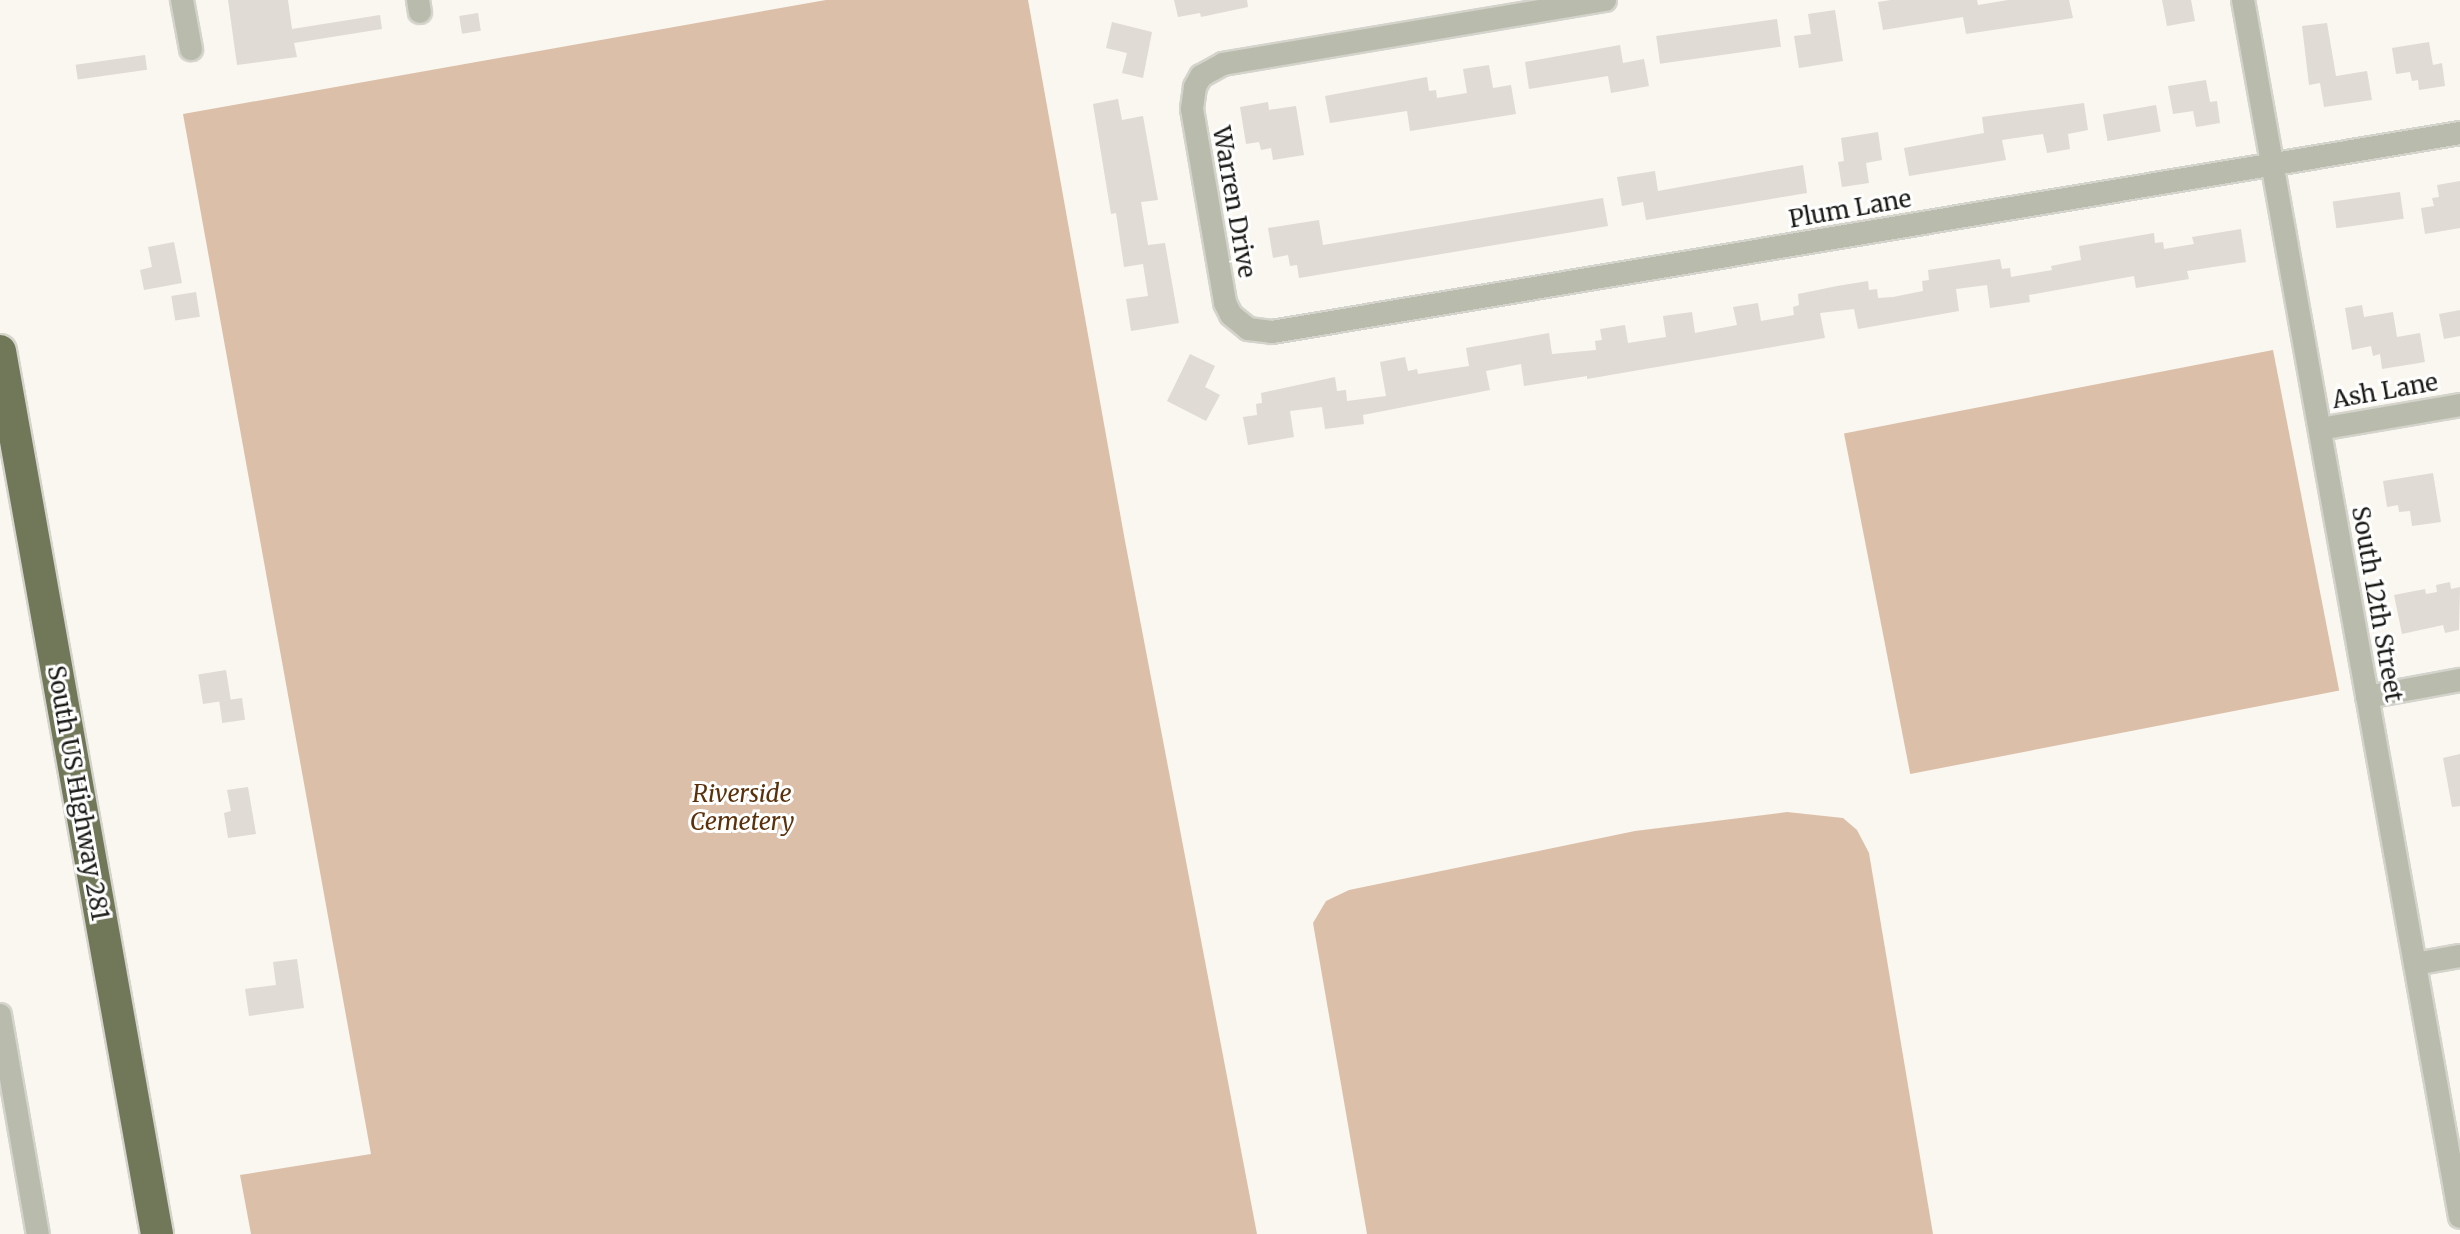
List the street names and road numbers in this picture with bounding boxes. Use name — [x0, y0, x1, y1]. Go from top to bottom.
street label: Warren Drive — [1207, 124, 1261, 280]
street label: Plum Lane — [1787, 184, 1913, 234]
street label: Ash Lane — [2330, 368, 2440, 414]
street label: South 12th Street — [2346, 504, 2408, 704]
street label: South US Highway 281 — [41, 663, 115, 923]

